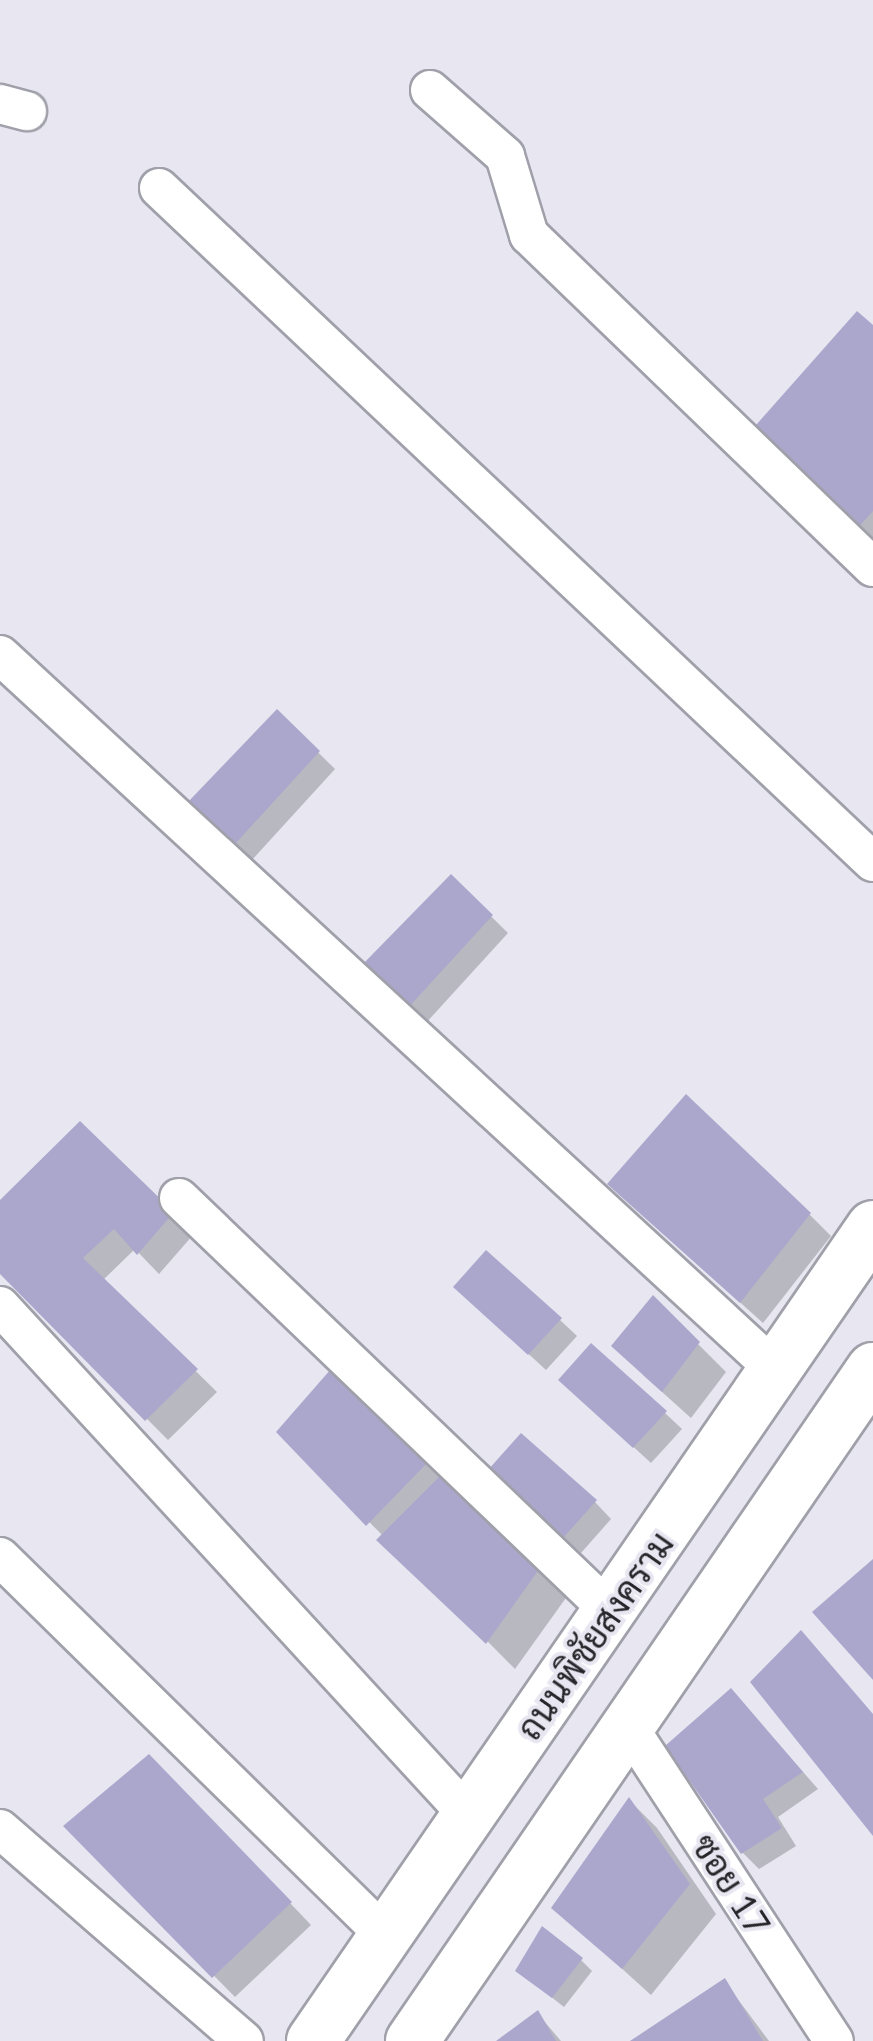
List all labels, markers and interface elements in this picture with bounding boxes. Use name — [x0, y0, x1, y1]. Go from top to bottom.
street label: ถนนพิชัยสงคราม — [507, 1523, 681, 1747]
street label: ซอย 17 — [684, 1826, 780, 1942]

